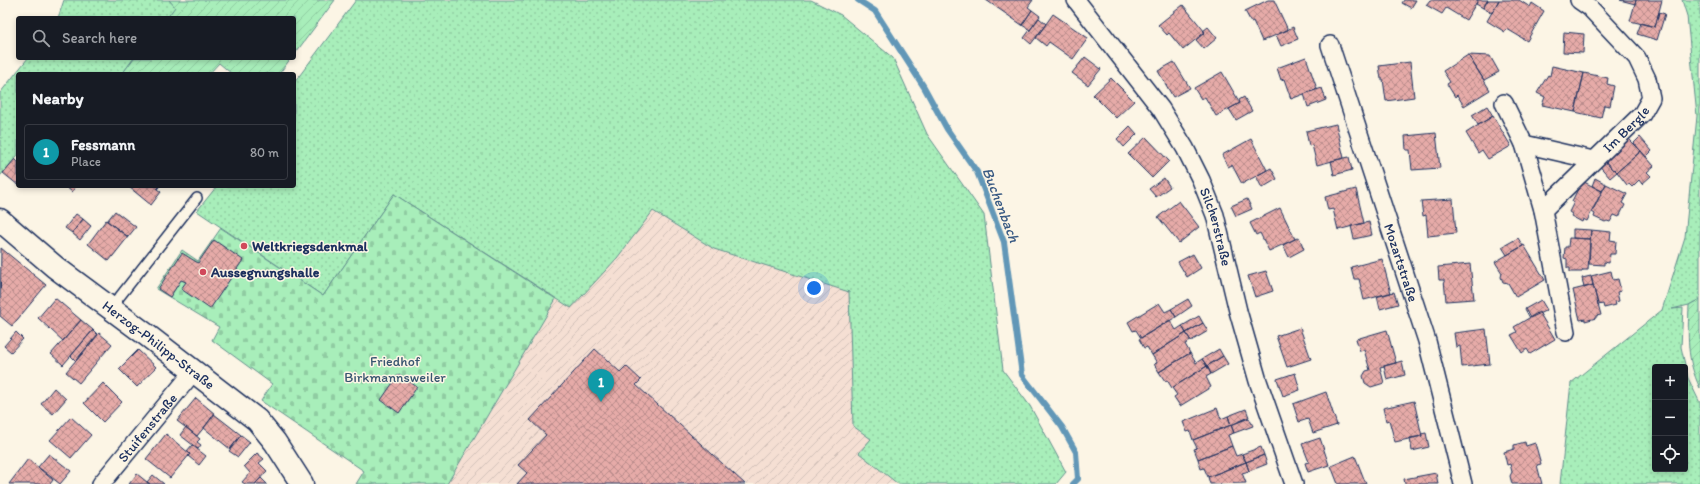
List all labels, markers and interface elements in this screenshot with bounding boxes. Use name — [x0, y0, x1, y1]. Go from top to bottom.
search box — [16, 16, 296, 60]
icon: search — [30, 27, 52, 49]
text: Search here — [62, 29, 137, 47]
text: Nearby — [32, 88, 84, 108]
street label: Im Bergle — [1600, 103, 1654, 156]
text: Fessmann — [71, 136, 135, 154]
text: 1 — [43, 145, 49, 160]
text: 80 m — [250, 145, 279, 160]
text: Place — [71, 154, 101, 169]
water label: Buchenbach — [978, 165, 1024, 245]
street label: Silcherstraße — [1196, 185, 1235, 268]
street label: Mozartstraße — [1380, 221, 1422, 304]
place label: Weltkriegsdenkmal — [252, 238, 369, 255]
marker: Weltkriegsdenkmal — [239, 241, 249, 251]
place label: Aussegnungshalle — [210, 264, 320, 281]
marker: Aussegnungshalle — [198, 267, 208, 277]
your location — [804, 278, 824, 298]
street label: Herzog-Philipp-Straße — [99, 297, 218, 393]
park label: Friedhof Birkmannsweiler — [344, 353, 446, 386]
map controls — [1652, 364, 1688, 472]
button: + — [1652, 364, 1688, 400]
pin: 1 — [588, 369, 614, 402]
street label: Stuifenstraße — [115, 390, 181, 466]
button: − — [1652, 400, 1688, 436]
button: locate — [1652, 436, 1688, 472]

